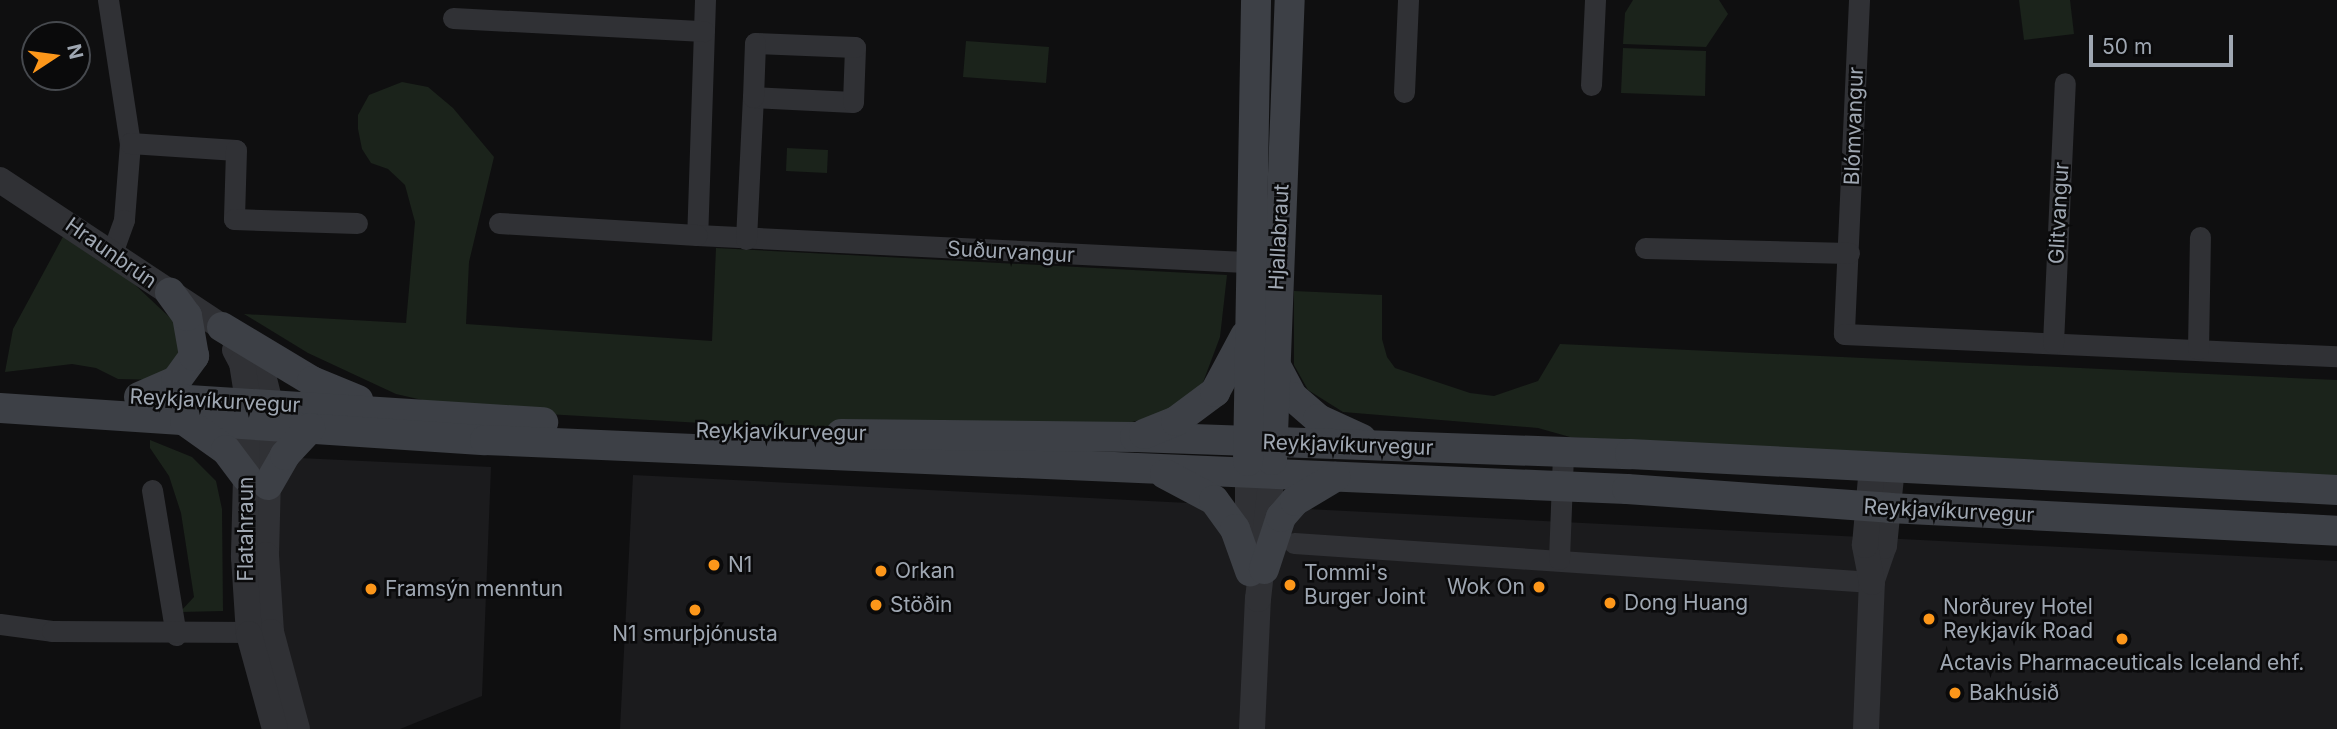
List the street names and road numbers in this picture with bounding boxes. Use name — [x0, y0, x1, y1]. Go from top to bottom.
street label: Blómvangur — [1839, 66, 1869, 186]
street label: Glitvangur — [2044, 161, 2074, 265]
street label: Hjallabraut — [1264, 183, 1294, 291]
street label: Hraunbrún — [60, 212, 162, 294]
street label: Suðurvangur — [946, 236, 1076, 268]
street label: Reykjavíkurvegur — [129, 384, 301, 418]
street label: Reykjavíkurvegur — [695, 418, 867, 446]
street label: Reykjavíkurvegur — [1262, 429, 1434, 461]
street label: Flatahraun — [233, 477, 259, 581]
street label: Reykjavíkurvegur — [1863, 494, 2035, 528]

